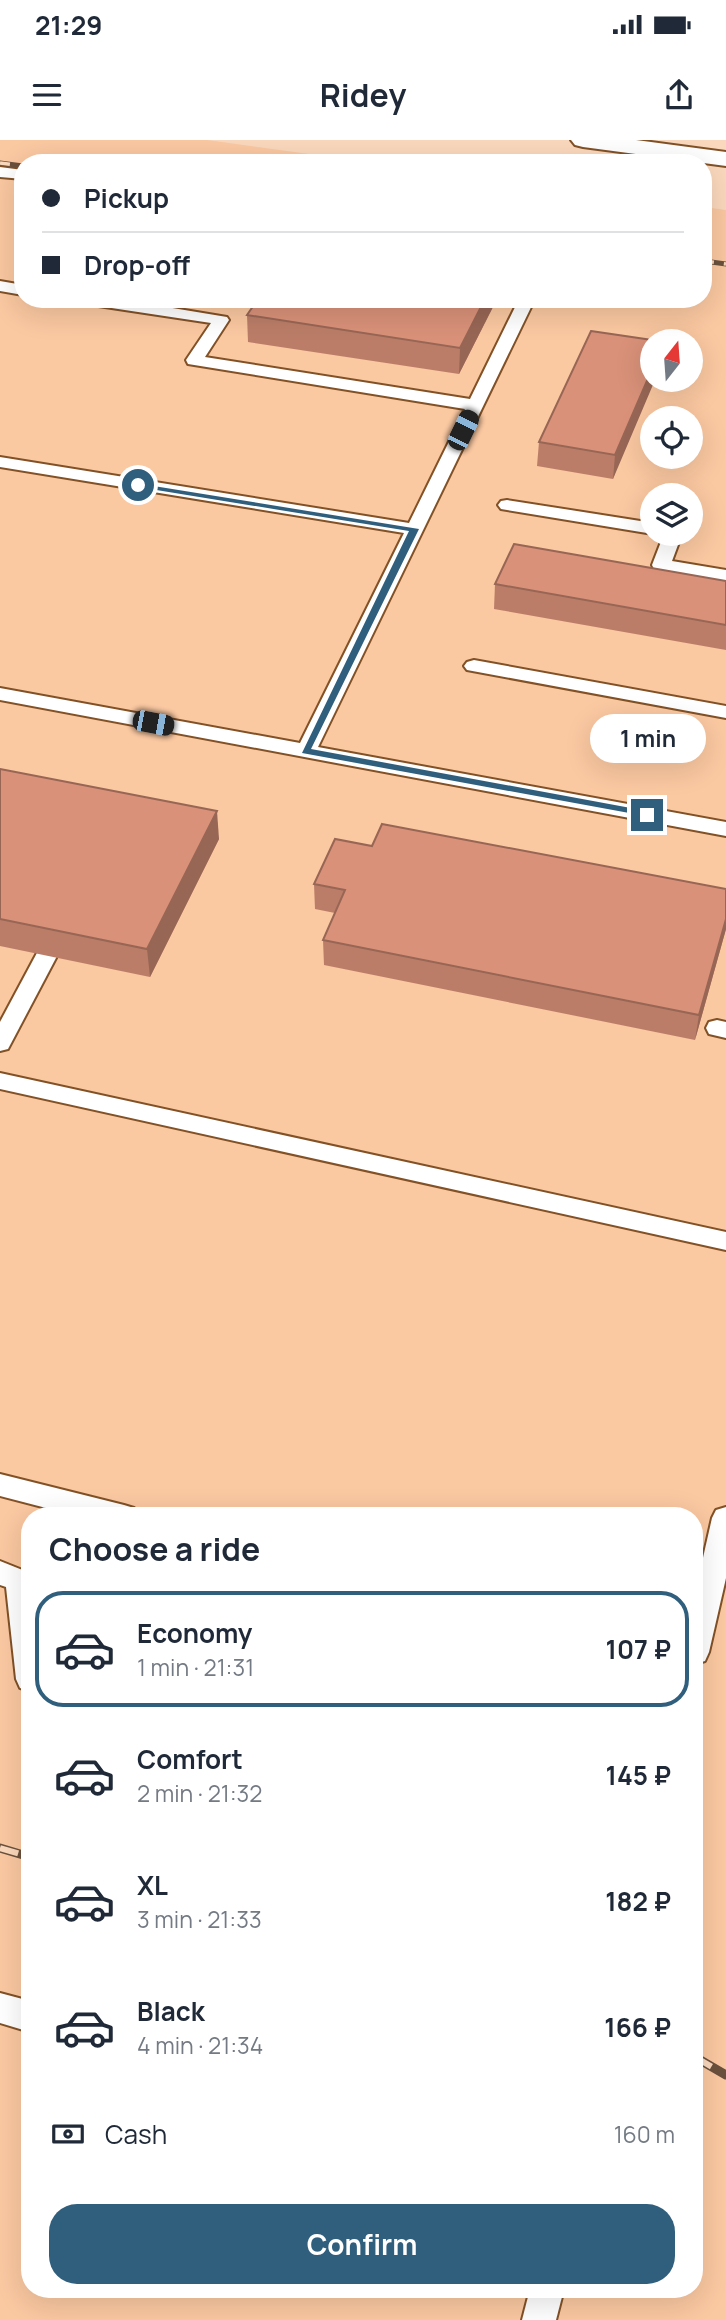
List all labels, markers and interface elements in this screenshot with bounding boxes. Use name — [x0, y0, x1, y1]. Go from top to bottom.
text: 21:29 — [35, 7, 102, 43]
text: Ridey — [320, 73, 406, 117]
icon: menu — [28, 76, 66, 114]
icon: share — [660, 76, 698, 114]
text: Pickup — [84, 180, 169, 216]
text: Drop-off — [84, 247, 190, 283]
north arrow — [640, 329, 704, 392]
map controls — [640, 329, 703, 546]
button: locate — [640, 406, 703, 469]
car — [445, 407, 482, 453]
route start — [122, 469, 154, 501]
button: layers — [640, 483, 703, 546]
car — [131, 709, 176, 737]
callout: 1 min — [589, 714, 705, 762]
text: 1 min — [620, 722, 676, 754]
route end — [631, 799, 663, 831]
text: Choose a ride — [49, 1527, 260, 1571]
text: Economy — [137, 1615, 252, 1651]
icon: car — [53, 1618, 116, 1681]
text: 107 ₽ — [606, 1631, 671, 1667]
text: 1 min · 21:31 — [137, 1651, 254, 1683]
text: Comfort — [137, 1741, 243, 1777]
icon: car — [53, 1744, 116, 1807]
text: 145 ₽ — [606, 1757, 671, 1793]
text: 2 min · 21:32 — [137, 1777, 262, 1809]
text: XL — [137, 1867, 168, 1903]
icon: car — [53, 1870, 116, 1933]
text: 182 ₽ — [605, 1883, 671, 1919]
text: 3 min · 21:33 — [137, 1903, 262, 1935]
text: Black — [137, 1993, 205, 2029]
icon: car — [53, 1996, 116, 2059]
text: 166 ₽ — [604, 2009, 671, 2045]
text: 4 min · 21:34 — [137, 2029, 263, 2061]
icon: cash — [49, 2115, 87, 2153]
text: Cash — [105, 2116, 167, 2152]
text: 160 m — [614, 2118, 675, 2150]
button: Confirm — [49, 2204, 675, 2284]

